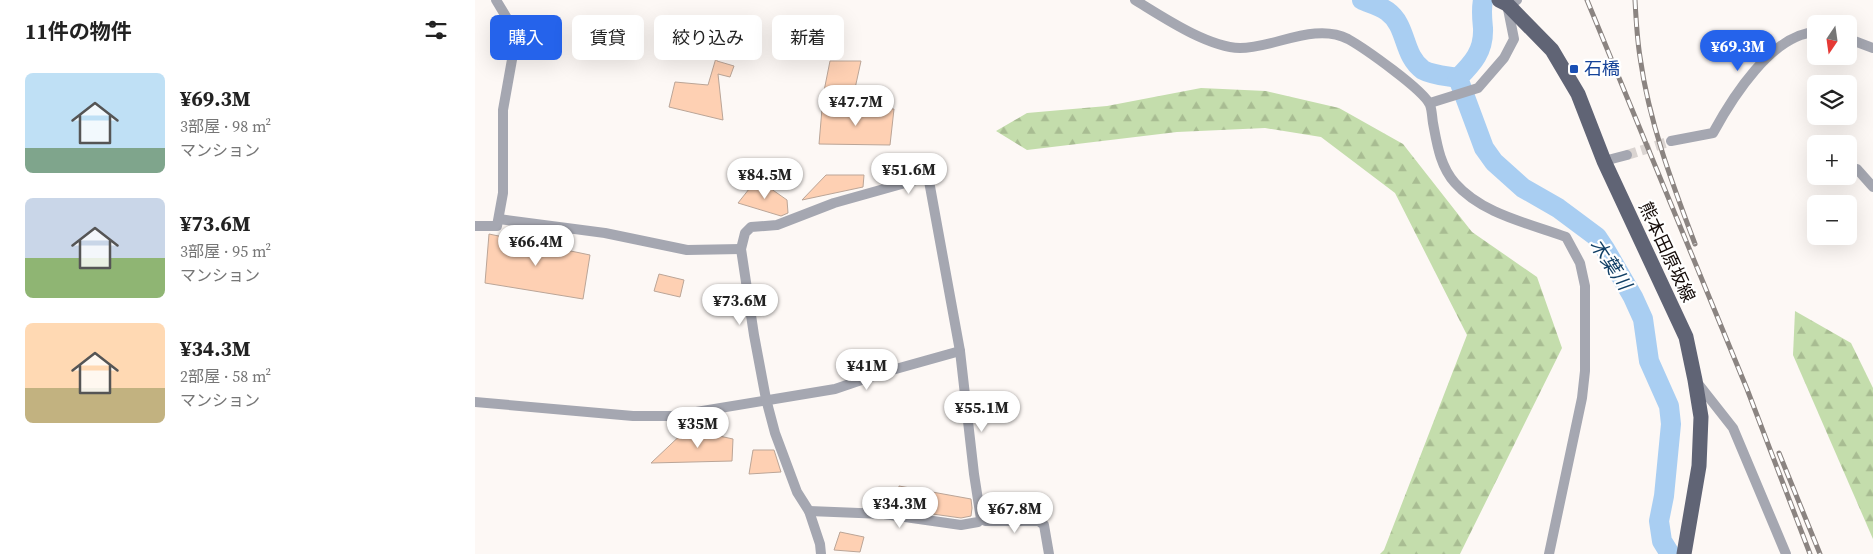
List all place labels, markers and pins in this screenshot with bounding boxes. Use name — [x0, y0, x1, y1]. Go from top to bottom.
pin: ¥69.3M — [1697, 30, 1779, 72]
place label: 石橋 — [1584, 56, 1620, 81]
marker: 石橋 — [1568, 63, 1580, 75]
pin: ¥47.7M — [815, 84, 897, 127]
pin: ¥51.6M — [868, 152, 950, 195]
pin: ¥84.5M — [724, 158, 806, 200]
pin: ¥66.4M — [495, 224, 577, 267]
pin: ¥73.6M — [699, 284, 781, 326]
pin: ¥41M — [837, 348, 897, 391]
pin: ¥55.1M — [941, 390, 1023, 433]
pin: ¥35M — [668, 406, 728, 449]
pin: ¥34.3M — [859, 486, 941, 529]
pin: ¥67.8M — [974, 492, 1056, 534]

